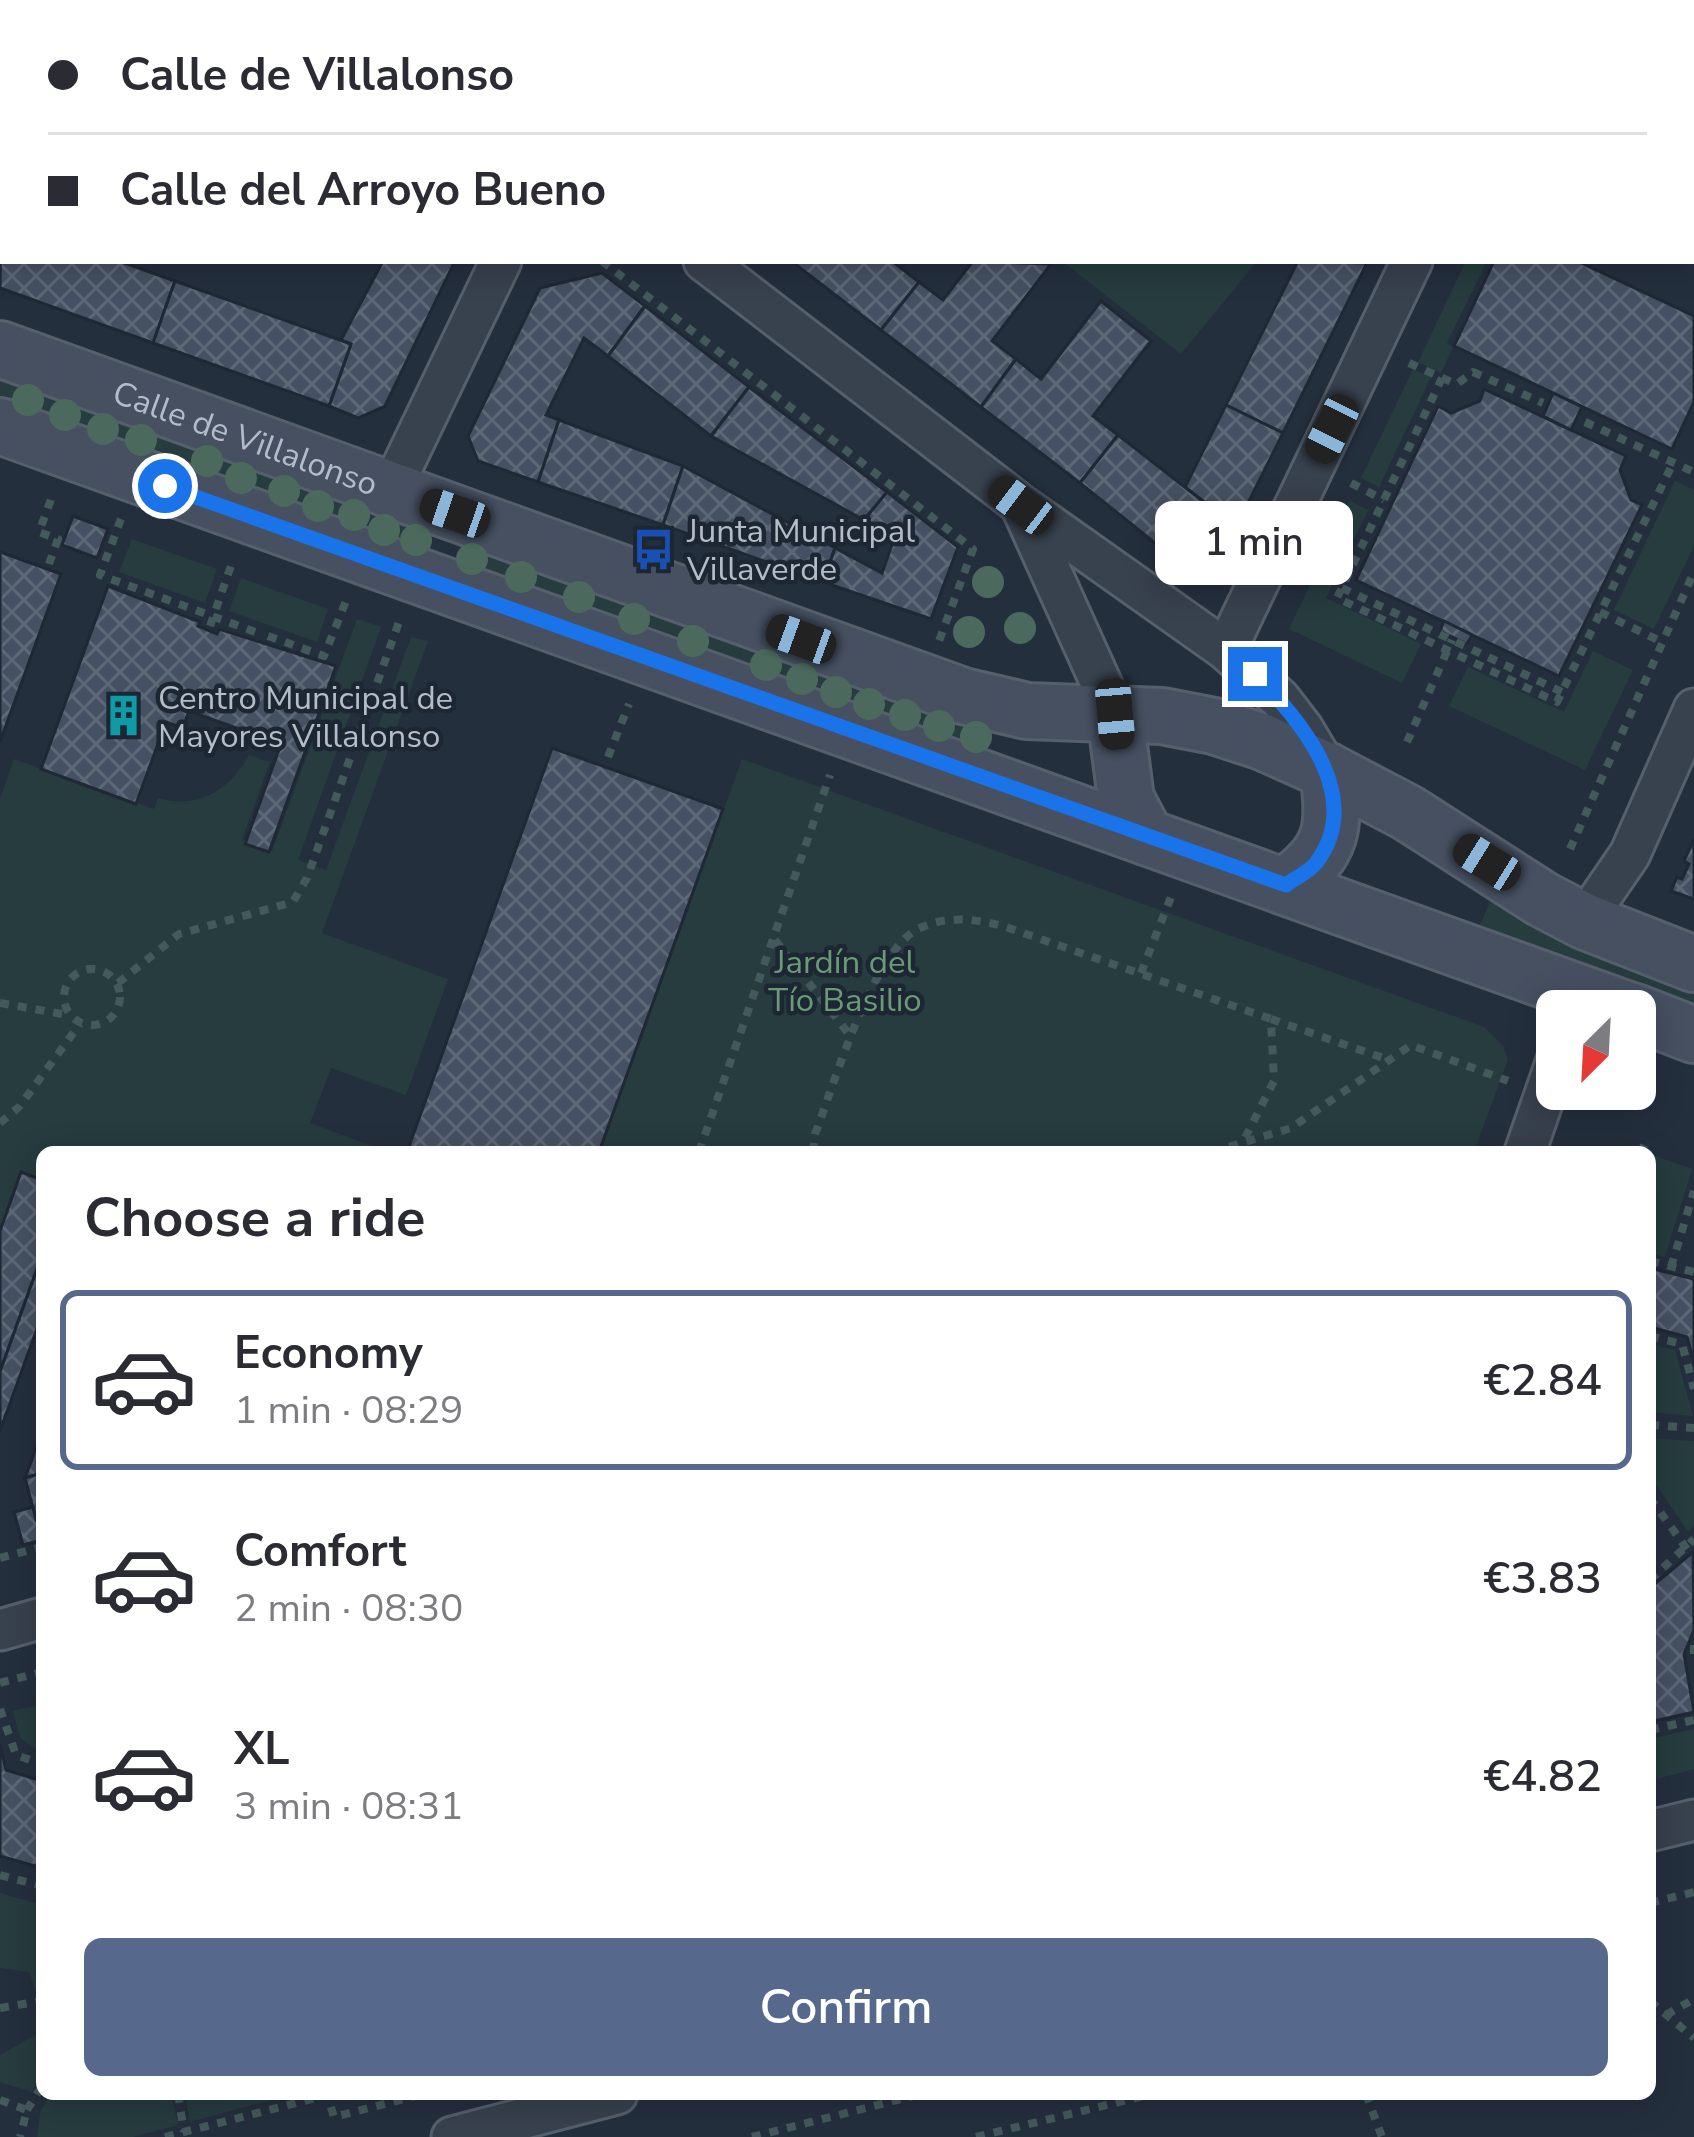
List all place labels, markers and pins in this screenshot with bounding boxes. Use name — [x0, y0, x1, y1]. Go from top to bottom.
place label: Junta Municipal Villaverde — [686, 509, 915, 592]
bus stop icon: Junta Municipal Villaverde — [630, 526, 676, 572]
place label: Centro Municipal de Mayores Villalonso — [158, 676, 453, 759]
building icon: Centro Municipal de Mayores Villalonso — [101, 693, 147, 739]

